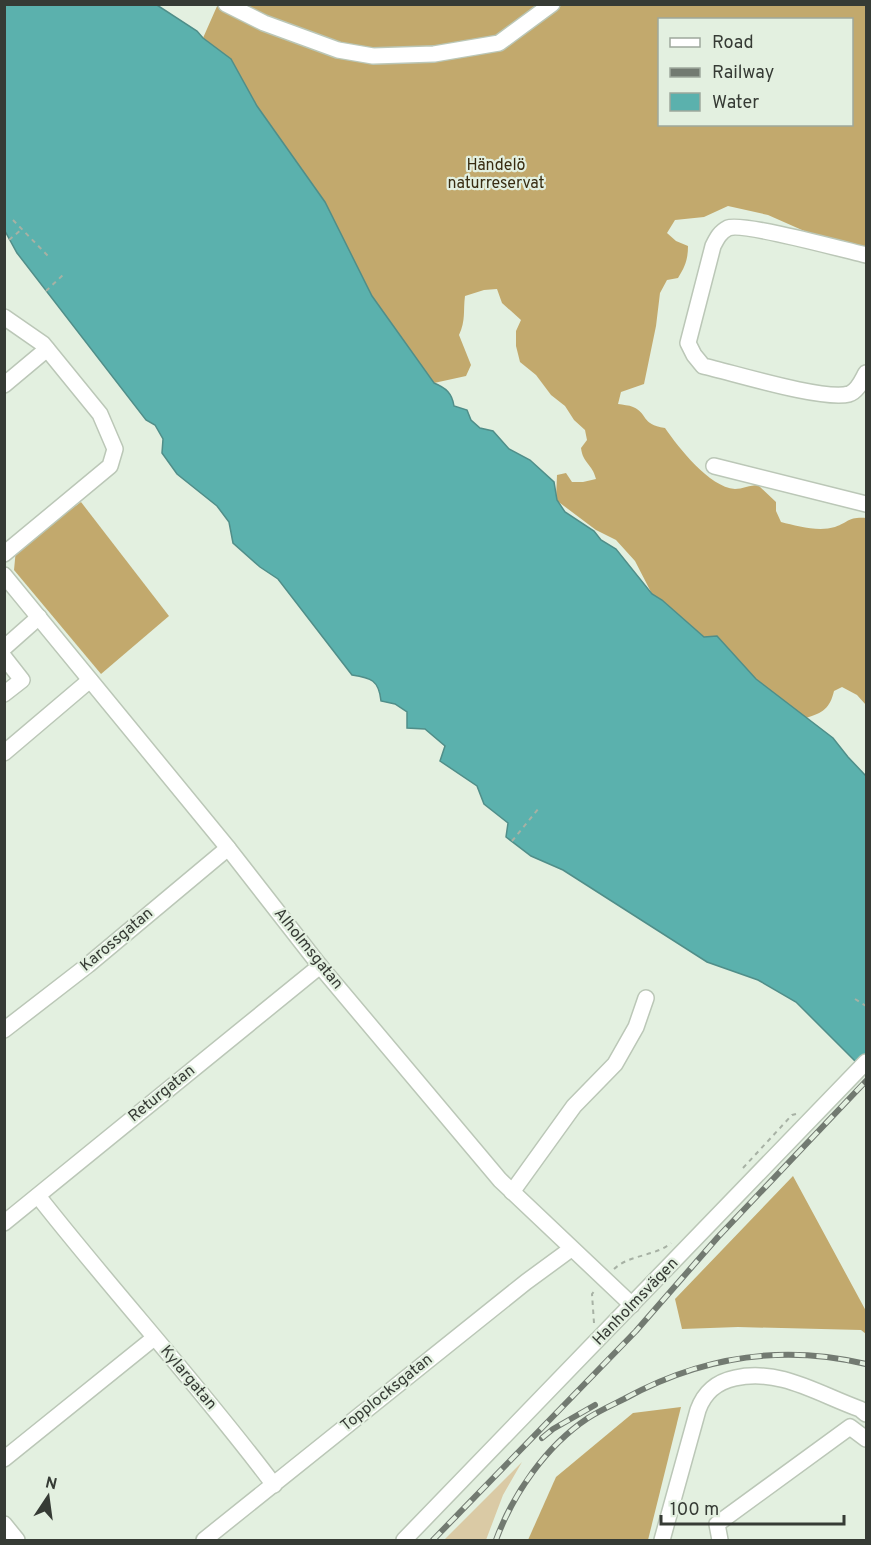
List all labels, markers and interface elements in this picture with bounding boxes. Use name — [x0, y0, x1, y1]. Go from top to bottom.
legend — [658, 18, 853, 126]
text: Road — [712, 32, 754, 55]
text: Railway — [712, 62, 774, 85]
text: Water — [712, 92, 759, 115]
park label: Händelö naturreservat — [447, 156, 545, 194]
street label: Karossgatan — [76, 904, 158, 976]
street label: Alholmsgatan — [269, 904, 347, 994]
street label: Returgatan — [125, 1061, 199, 1127]
street label: Hanholmsvägen — [589, 1254, 683, 1350]
street label: Kylargatan — [155, 1342, 221, 1414]
street label: Topplocksgatan — [337, 1350, 437, 1436]
north arrow — [18, 1467, 78, 1527]
text: N — [43, 1473, 59, 1495]
scale bar — [661, 1488, 844, 1526]
text: 100 m — [670, 1499, 719, 1522]

